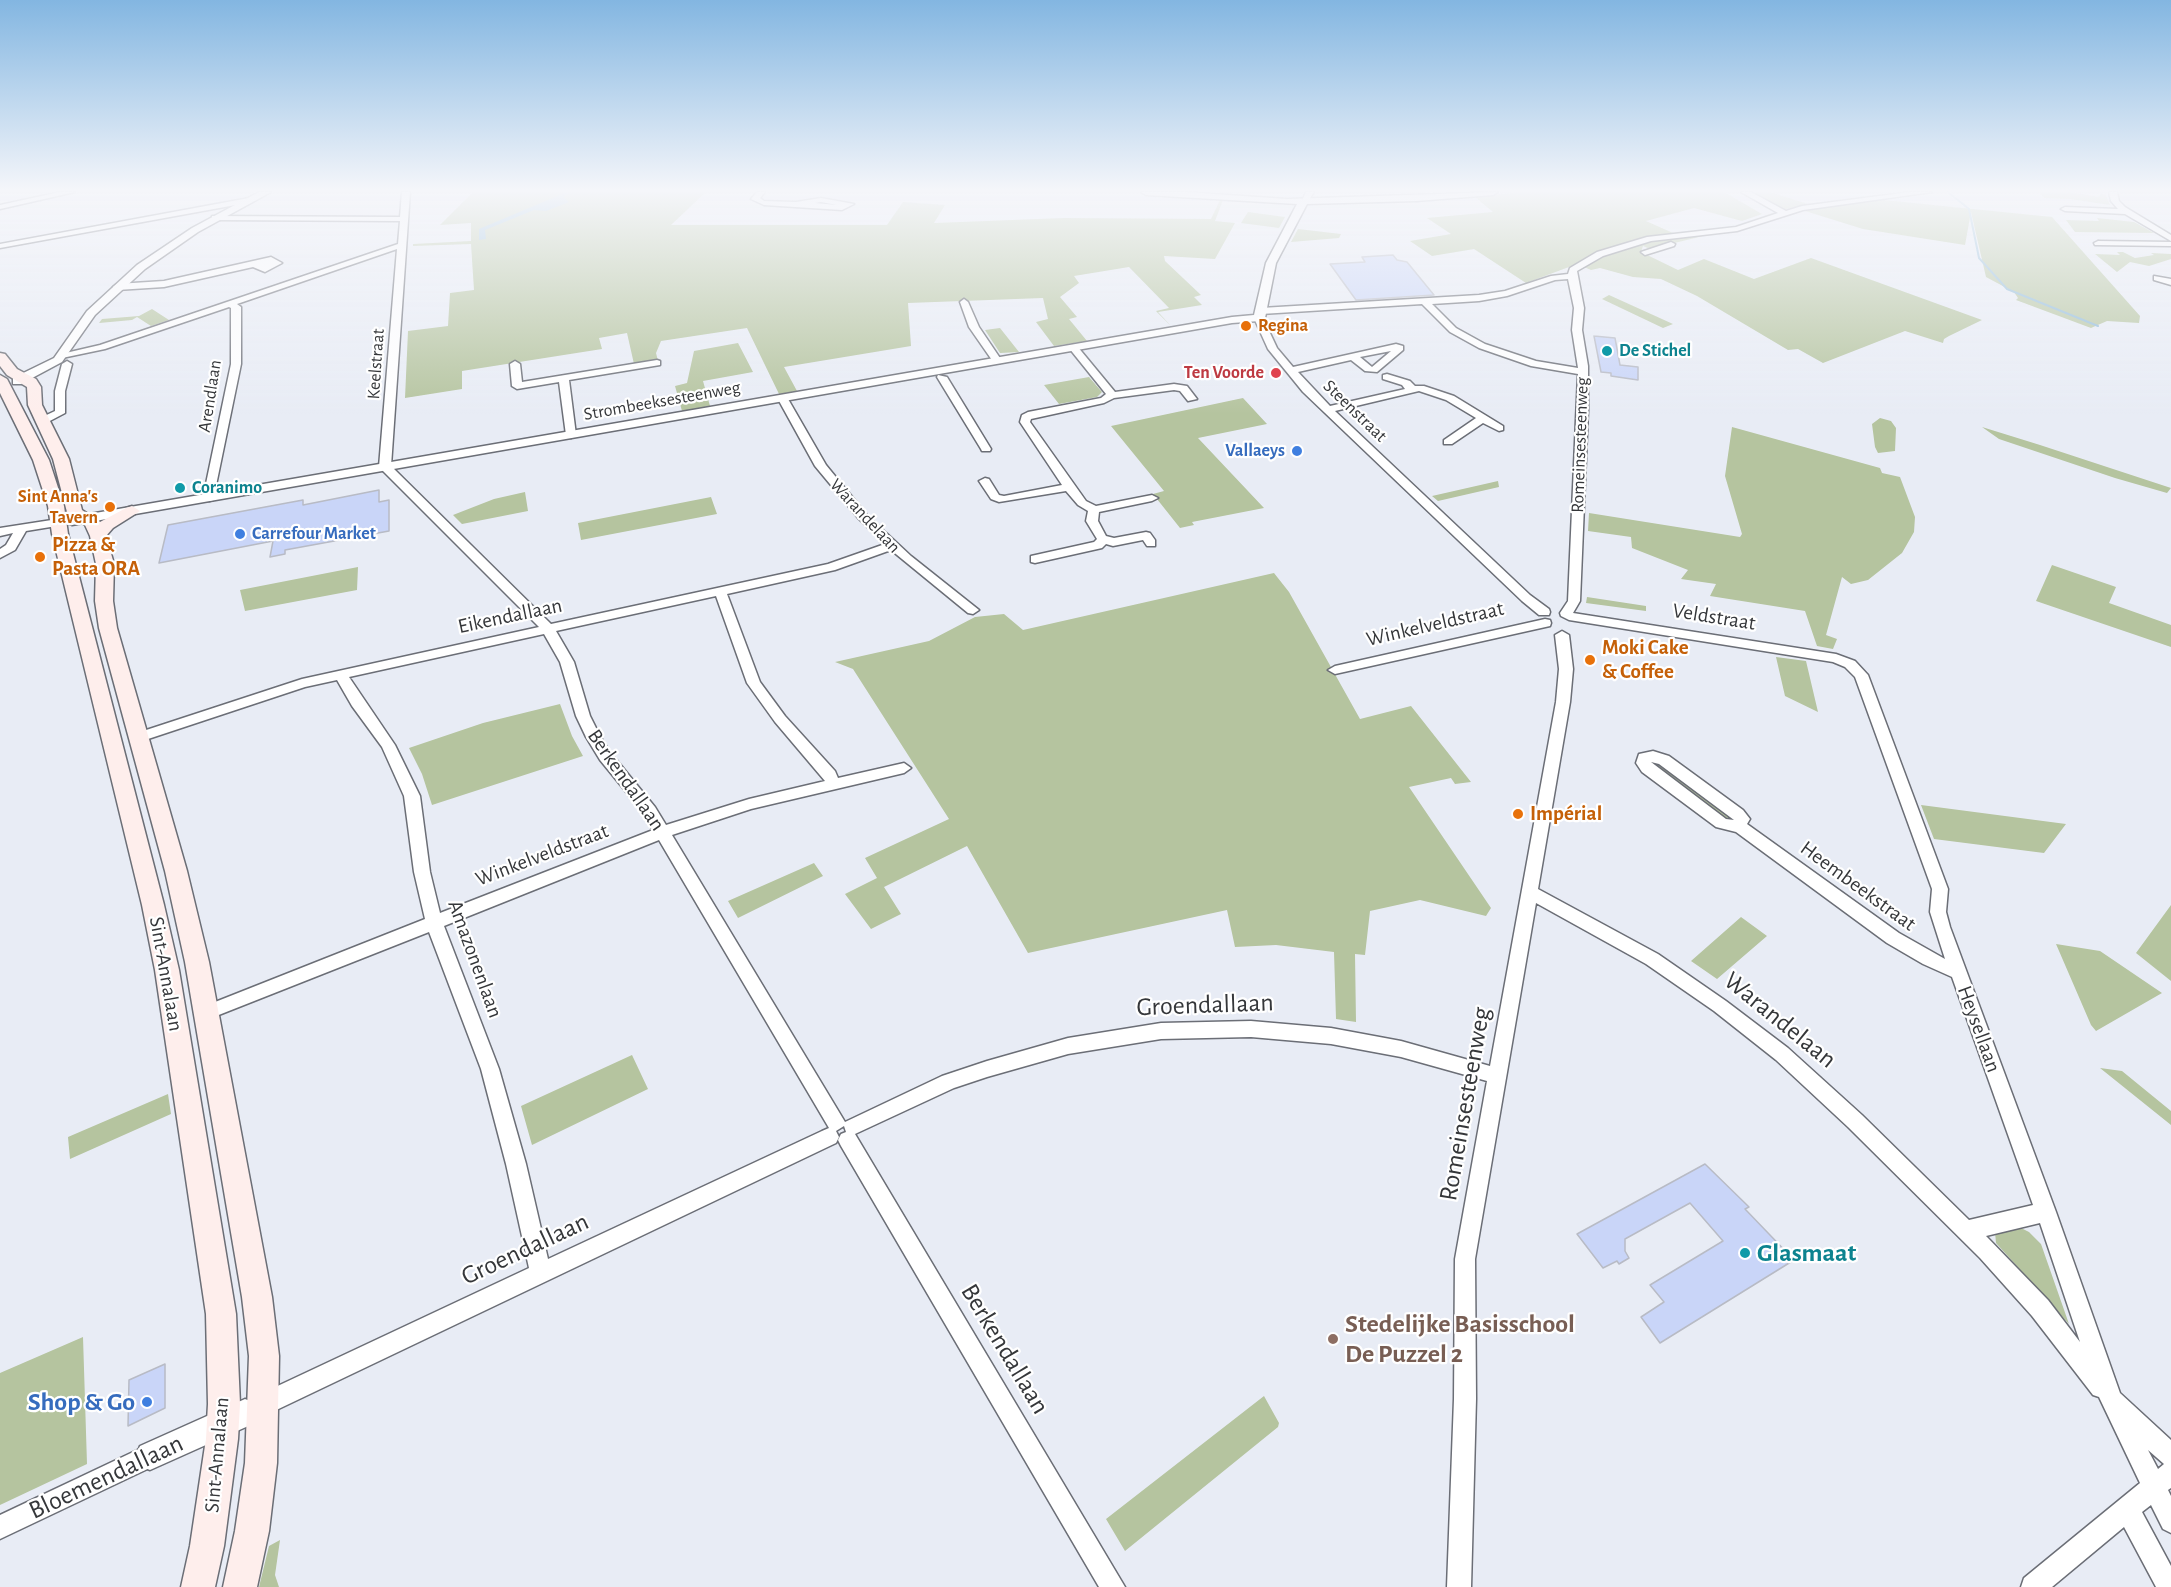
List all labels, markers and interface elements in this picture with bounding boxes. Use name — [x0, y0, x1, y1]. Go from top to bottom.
place label: Regina — [1258, 315, 1308, 337]
marker: Regina — [1239, 319, 1253, 333]
street label: Keelstraat — [363, 328, 389, 400]
place label: De Stichel — [1619, 340, 1691, 362]
marker: De Stichel — [1600, 344, 1614, 358]
street label: Arendlaan — [194, 358, 226, 434]
place label: Ten Voorde — [1184, 362, 1264, 384]
marker: Ten Voorde — [1269, 366, 1283, 380]
street label: Steenstraat — [1319, 375, 1391, 447]
street label: Strombeeksesteenweg — [582, 377, 742, 425]
street label: Romeinsesteenweg — [1567, 377, 1593, 513]
place label: Vallaeys — [1225, 440, 1285, 462]
marker: Vallaeys — [1290, 444, 1304, 458]
street label: Warandelaan — [825, 474, 905, 558]
place label: Coranimo — [192, 477, 262, 499]
marker: Coranimo — [173, 481, 187, 495]
place label: Sint Anna's Tavern — [18, 486, 98, 528]
marker: Sint Anna's Tavern — [103, 500, 117, 514]
place label: Carrefour Market — [252, 523, 376, 545]
marker: Carrefour Market — [233, 527, 247, 541]
place label: Pizza & Pasta ORA — [52, 532, 140, 582]
marker: Pizza & Pasta ORA — [33, 550, 47, 564]
street label: Eikendallaan — [456, 593, 564, 639]
street label: Winkelveldstraat — [1364, 596, 1506, 652]
street label: Veldstraat — [1671, 598, 1757, 636]
place label: Moki Cake & Coffee — [1602, 635, 1689, 685]
marker: Moki Cake & Coffee — [1583, 653, 1597, 667]
street label: Berkendallaan — [582, 724, 670, 836]
place label: Impérial — [1530, 801, 1602, 827]
marker: Impérial — [1511, 807, 1525, 821]
street label: Winkelveldstraat — [472, 818, 612, 892]
street label: Heembeekstraat — [1795, 836, 1921, 936]
street label: Amazonenlaan — [442, 897, 508, 1021]
street label: Sint-Annalaan — [144, 915, 188, 1033]
street label: Warandelaan — [1717, 965, 1843, 1075]
street label: Heysellaan — [1952, 982, 2006, 1076]
street label: Groendallaan — [1136, 987, 1274, 1023]
street label: Romeinsesteenweg — [1433, 1005, 1497, 1203]
street label: Groendallaan — [456, 1206, 594, 1292]
place label: Glasmaat — [1757, 1237, 1856, 1269]
marker: Glasmaat — [1738, 1246, 1752, 1260]
street label: Berkendallaan — [954, 1278, 1056, 1420]
place label: Stedelijke Basisschool De Puzzel 2 — [1345, 1308, 1575, 1370]
marker: Stedelijke Basisschool De Puzzel 2 — [1326, 1332, 1340, 1346]
place label: Shop & Go — [28, 1386, 135, 1418]
marker: Shop & Go — [140, 1395, 154, 1409]
street label: Sint-Annalaan — [199, 1396, 235, 1514]
street label: Bloemendallaan — [24, 1428, 188, 1526]

